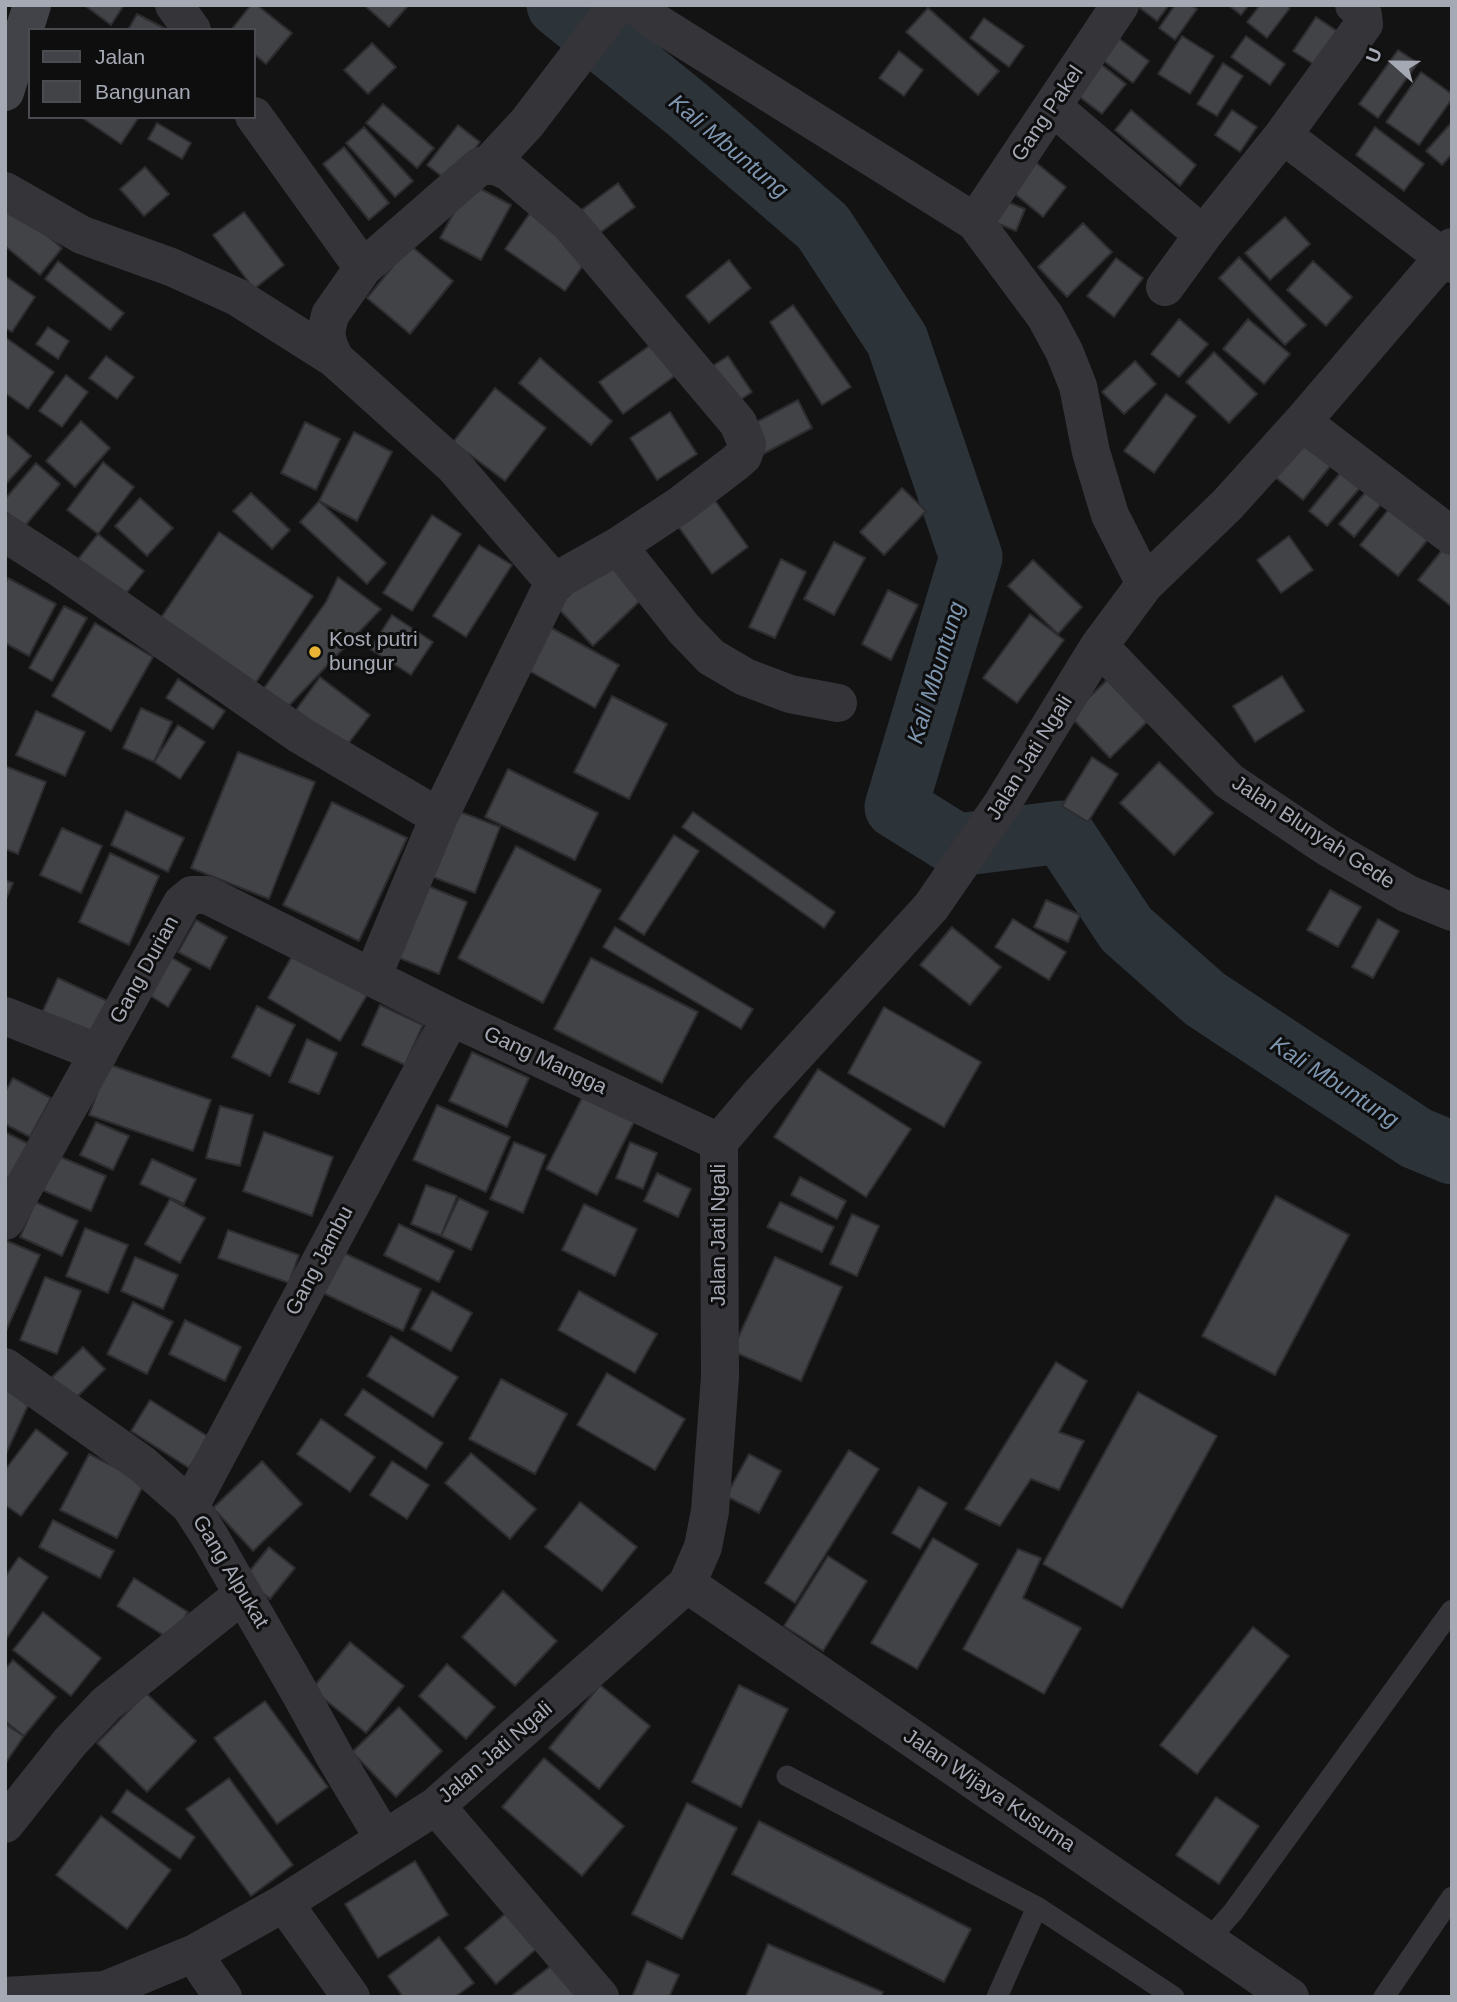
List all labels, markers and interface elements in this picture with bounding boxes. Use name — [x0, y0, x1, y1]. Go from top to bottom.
legend — [28, 28, 256, 119]
north arrow — [1359, 28, 1429, 98]
text: Jalan — [95, 45, 145, 68]
text: U — [1362, 45, 1386, 65]
street label: Gang Pakel — [1007, 61, 1089, 167]
text: Bangunan — [95, 80, 191, 103]
water label: Kali Mbuntung — [663, 89, 793, 205]
water label: Kali Mbuntung — [902, 599, 972, 747]
place label: Kost putri bungur — [329, 627, 418, 677]
marker: Kost putri bungur — [307, 644, 323, 660]
street label: Jalan Jati Ngali — [982, 691, 1078, 825]
street label: Jalan Blunyah Gede — [1227, 771, 1399, 895]
street label: Gang Durian — [105, 912, 185, 1028]
street label: Gang Mangga — [479, 1021, 611, 1101]
water label: Kali Mbuntung — [1265, 1031, 1403, 1135]
street label: Jalan Jati Ngali — [706, 1164, 732, 1306]
street label: Gang Jambu — [281, 1202, 359, 1320]
street label: Gang Alpukat — [186, 1511, 274, 1633]
street label: Jalan Jati Ngali — [434, 1697, 558, 1809]
street label: Jalan Wijaya Kusuma — [898, 1724, 1080, 1858]

